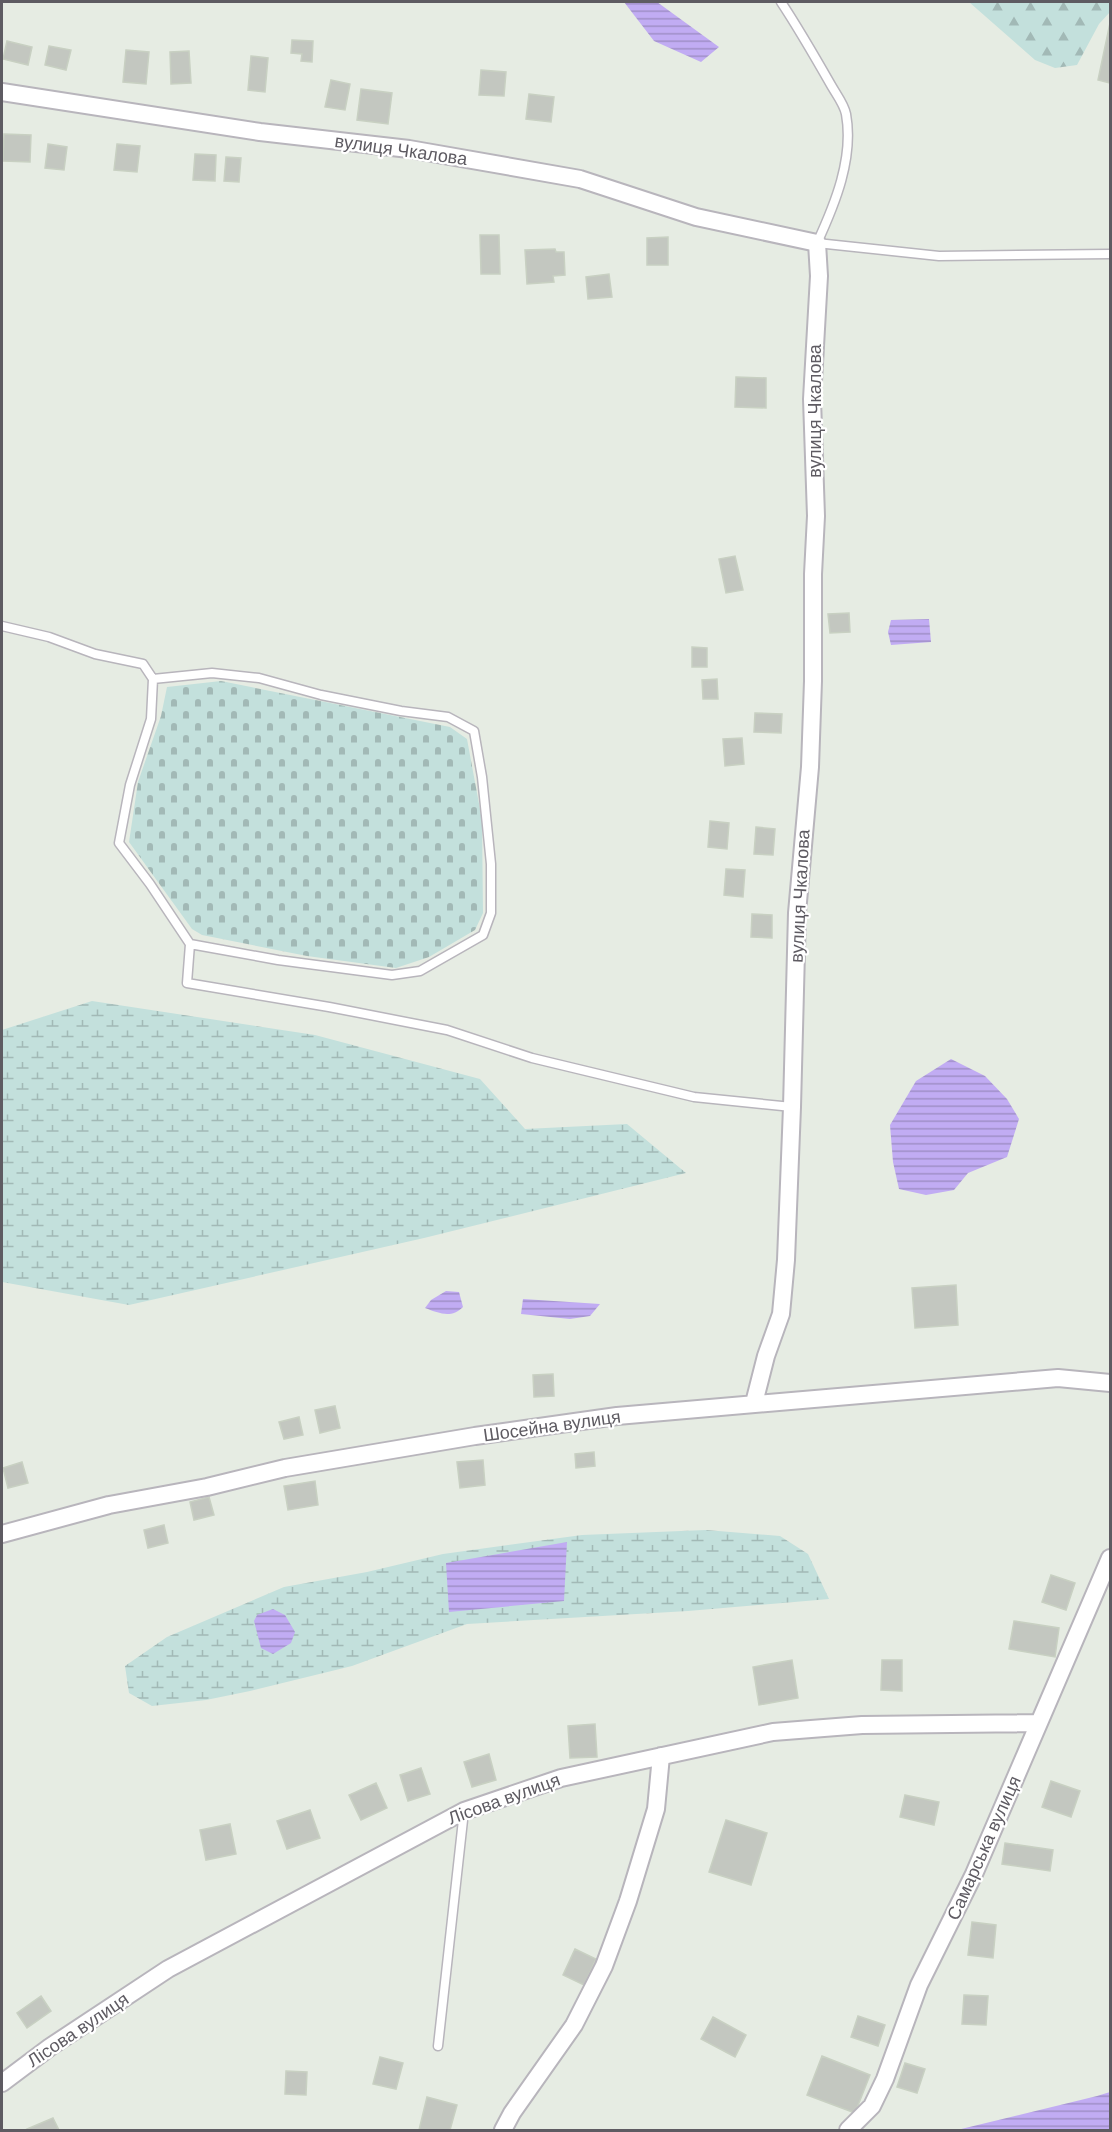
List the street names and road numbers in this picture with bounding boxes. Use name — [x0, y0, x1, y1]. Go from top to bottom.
street label: вулиця Чкалова — [333, 129, 470, 171]
street label: вулиця Чкалова — [803, 343, 827, 478]
street label: вулиця Чкалова — [785, 828, 816, 963]
street label: Шосейна вулиця — [482, 1404, 622, 1448]
street label: Лісова вулиця — [445, 1768, 563, 1830]
street label: Самарська вулиця — [941, 1772, 1027, 1924]
street label: Лісова вулиця — [23, 1987, 133, 2073]

